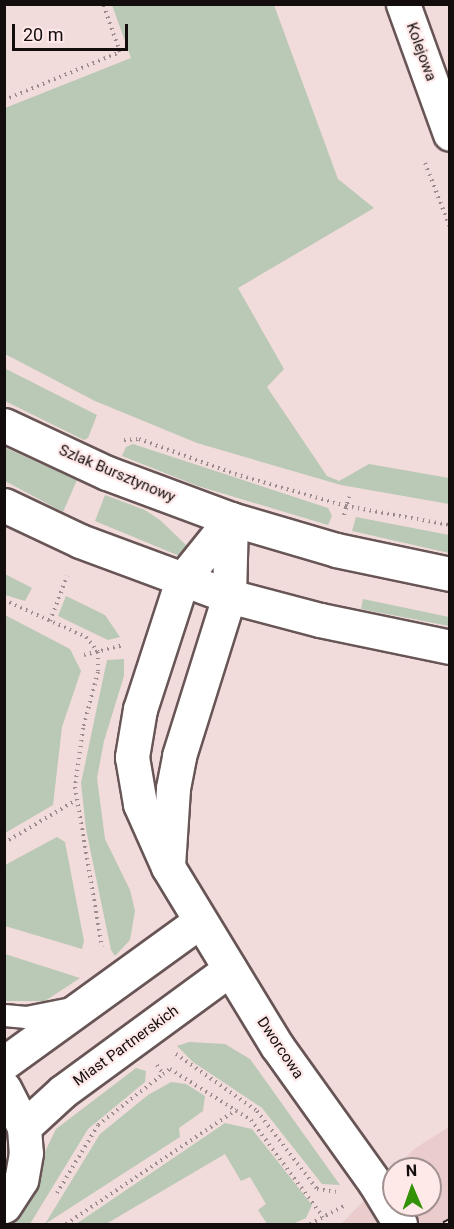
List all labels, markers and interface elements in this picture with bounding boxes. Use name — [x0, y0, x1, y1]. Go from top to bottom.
scale bar — [15, 12, 130, 50]
street label: Kolejowa — [402, 20, 440, 84]
text: 20 m — [23, 24, 63, 45]
street label: Szlak Bursztynowy — [56, 441, 178, 507]
street label: Miast Partnerskich — [70, 1002, 182, 1090]
street label: Dworcowa — [253, 1014, 307, 1082]
north arrow — [382, 1157, 442, 1217]
text: N — [405, 1161, 417, 1180]

